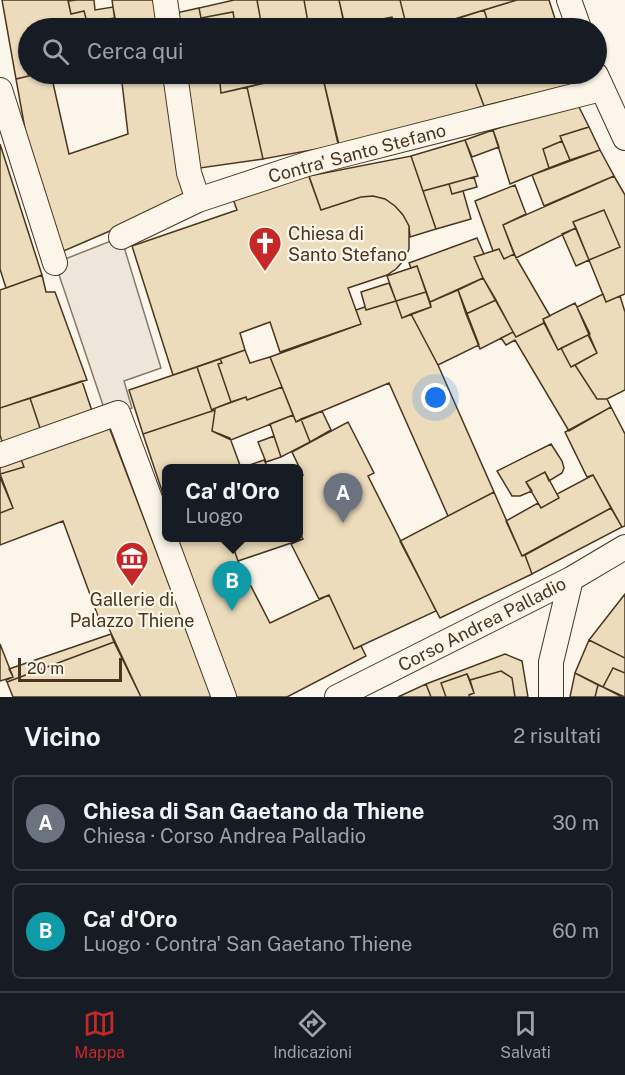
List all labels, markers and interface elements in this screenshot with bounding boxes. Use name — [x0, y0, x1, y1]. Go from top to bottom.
search box — [18, 18, 607, 84]
icon: search — [39, 35, 72, 68]
text: Cerca qui — [87, 38, 184, 64]
street label: Contra' Santo Stefano — [266, 119, 448, 187]
place label: Chiesa di Santo Stefano — [288, 223, 407, 265]
church icon: Chiesa di Santo Stefano — [247, 225, 283, 272]
your location — [421, 383, 450, 412]
popup — [162, 464, 303, 542]
pin: A — [324, 474, 362, 523]
text: Ca' d'Oro — [185, 478, 280, 504]
text: Luogo — [185, 504, 243, 528]
museum icon: Gallerie di Palazzo Thiene — [114, 540, 150, 587]
pin: B — [212, 562, 252, 611]
street label: Corso Andrea Palladio — [395, 573, 569, 675]
place label: Gallerie di Palazzo Thiene — [70, 589, 194, 631]
scale bar — [18, 655, 122, 682]
text: 20 m — [27, 659, 64, 678]
text: Vicino — [24, 721, 101, 752]
text: 2 risultati — [513, 724, 601, 748]
text: Chiesa di San Gaetano da Thiene — [83, 798, 424, 824]
text: A — [38, 811, 53, 835]
text: 30 m — [552, 811, 599, 835]
text: Chiesa · Corso Andrea Palladio — [83, 824, 366, 848]
text: Ca' d'Oro — [83, 906, 177, 932]
text: B — [39, 919, 52, 943]
text: 60 m — [552, 919, 599, 943]
text: Luogo · Contra' San Gaetano Thiene — [83, 932, 412, 956]
tab: Mappa — [74, 1007, 125, 1062]
tab: Indicazioni — [273, 1007, 352, 1062]
tab: Salvati — [500, 1007, 551, 1062]

